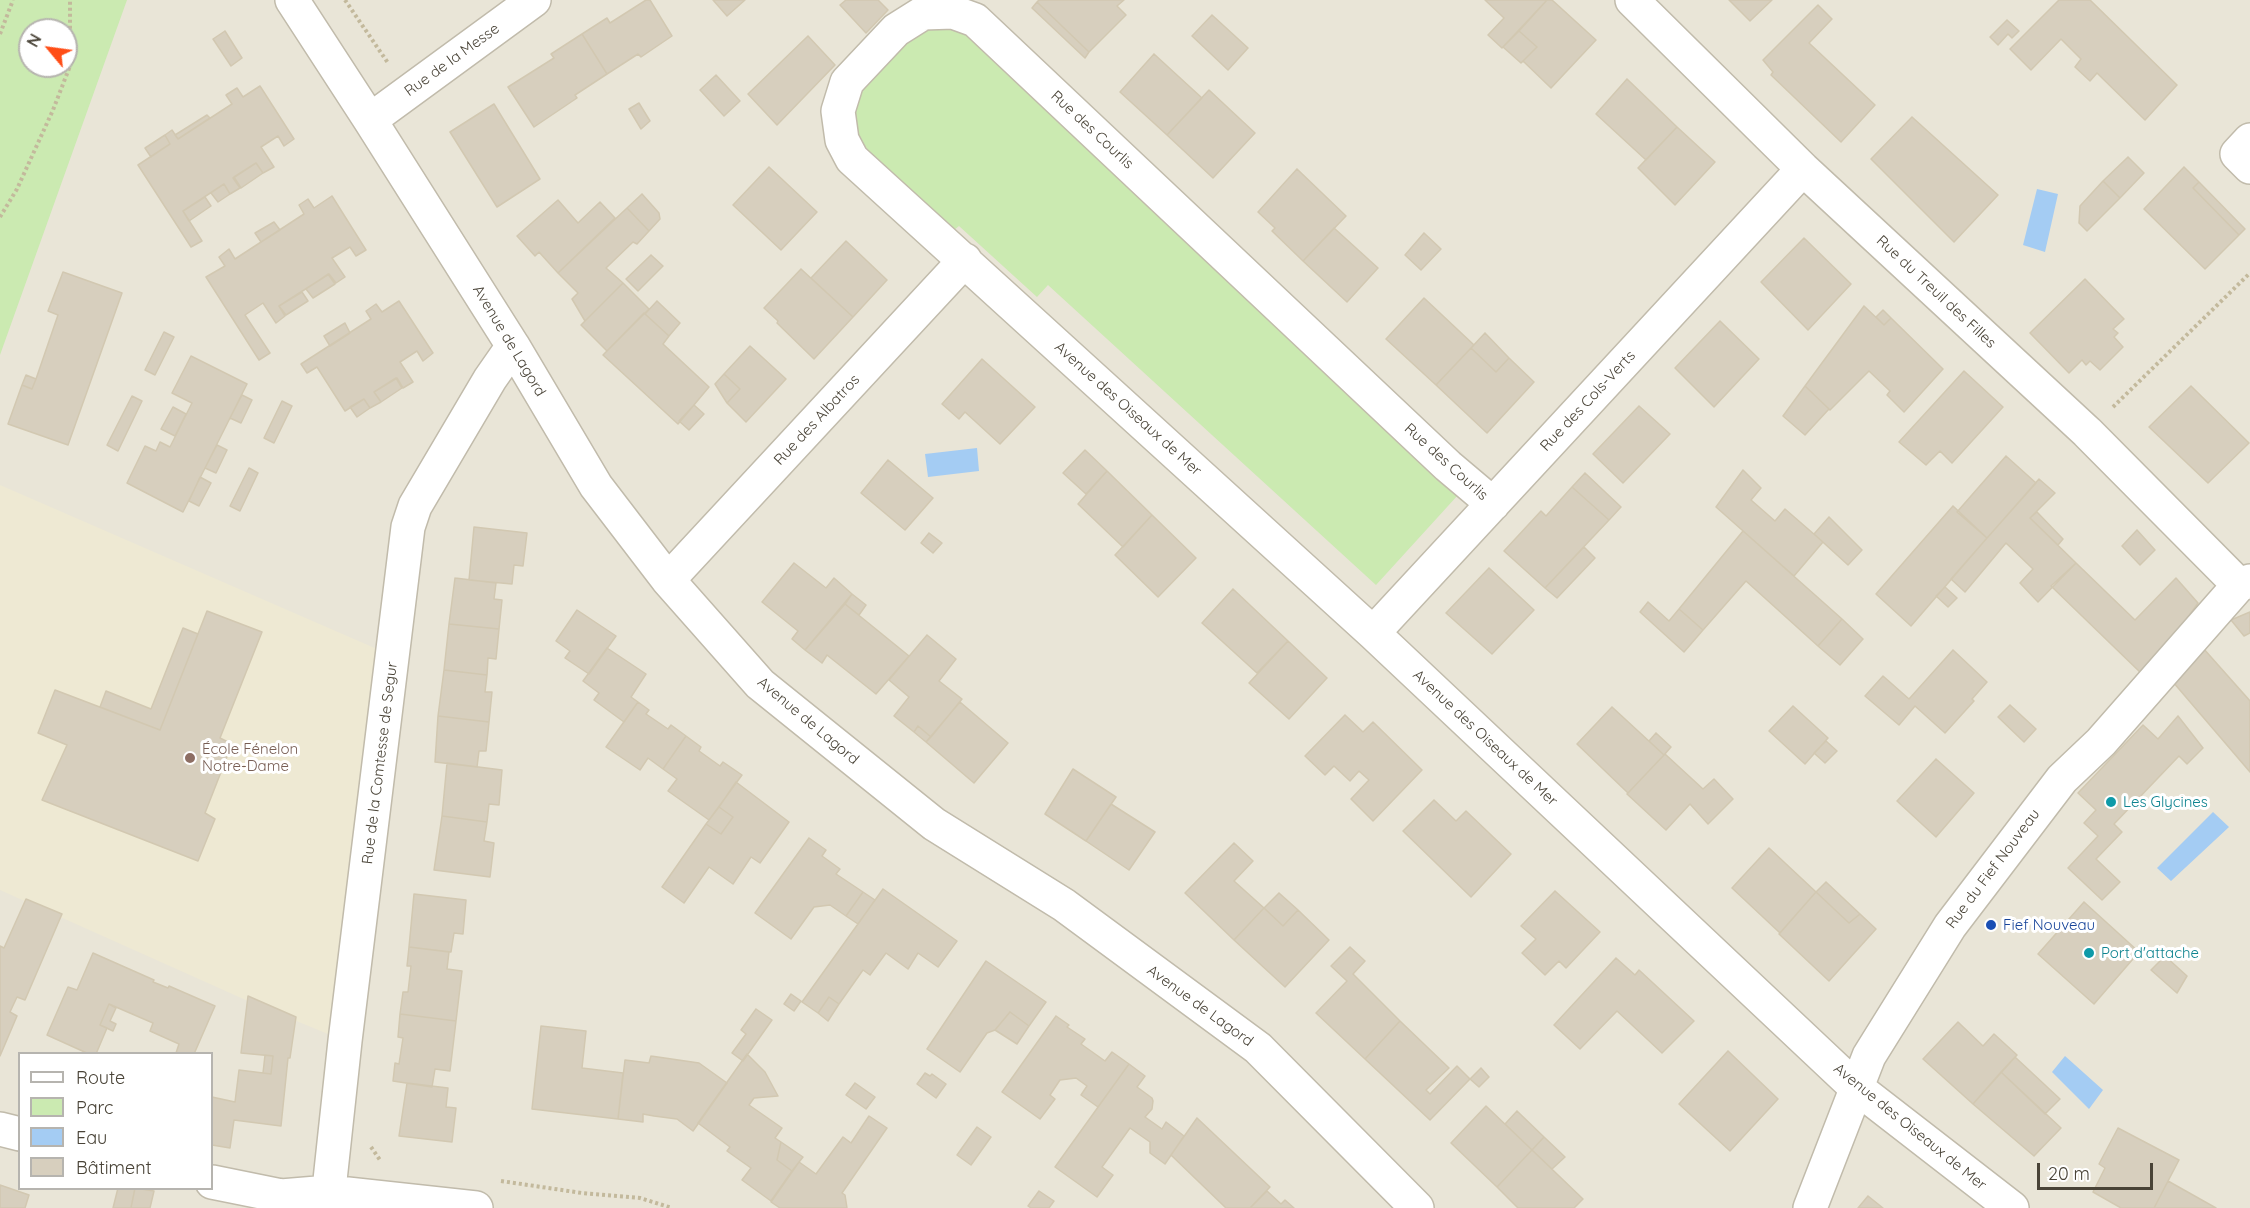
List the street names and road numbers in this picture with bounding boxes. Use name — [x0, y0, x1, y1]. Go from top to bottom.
street label: Rue de la Messe — [401, 20, 503, 100]
street label: Rue des Courlis — [1047, 87, 1137, 173]
street label: Rue du Treuil des Filles — [1872, 232, 2000, 352]
street label: Avenue de Lagord — [469, 282, 549, 400]
street label: Avenue des Oiseaux de Mer — [1051, 338, 1205, 480]
street label: Rue des Cols-Verts — [1537, 347, 1639, 455]
street label: Rue des Albatros — [770, 371, 864, 469]
street label: Rue des Courlis — [1400, 420, 1492, 504]
street label: Rue de la Comtesse de Segur — [359, 661, 401, 865]
street label: Avenue des Oiseaux de Mer — [1409, 666, 1561, 810]
street label: Avenue de Lagord — [754, 673, 862, 769]
street label: Rue du Fief Nouveau — [1942, 806, 2044, 932]
street label: Avenue de Lagord — [1143, 961, 1257, 1051]
street label: Avenue des Oiseaux de Mer — [1830, 1060, 1990, 1194]

